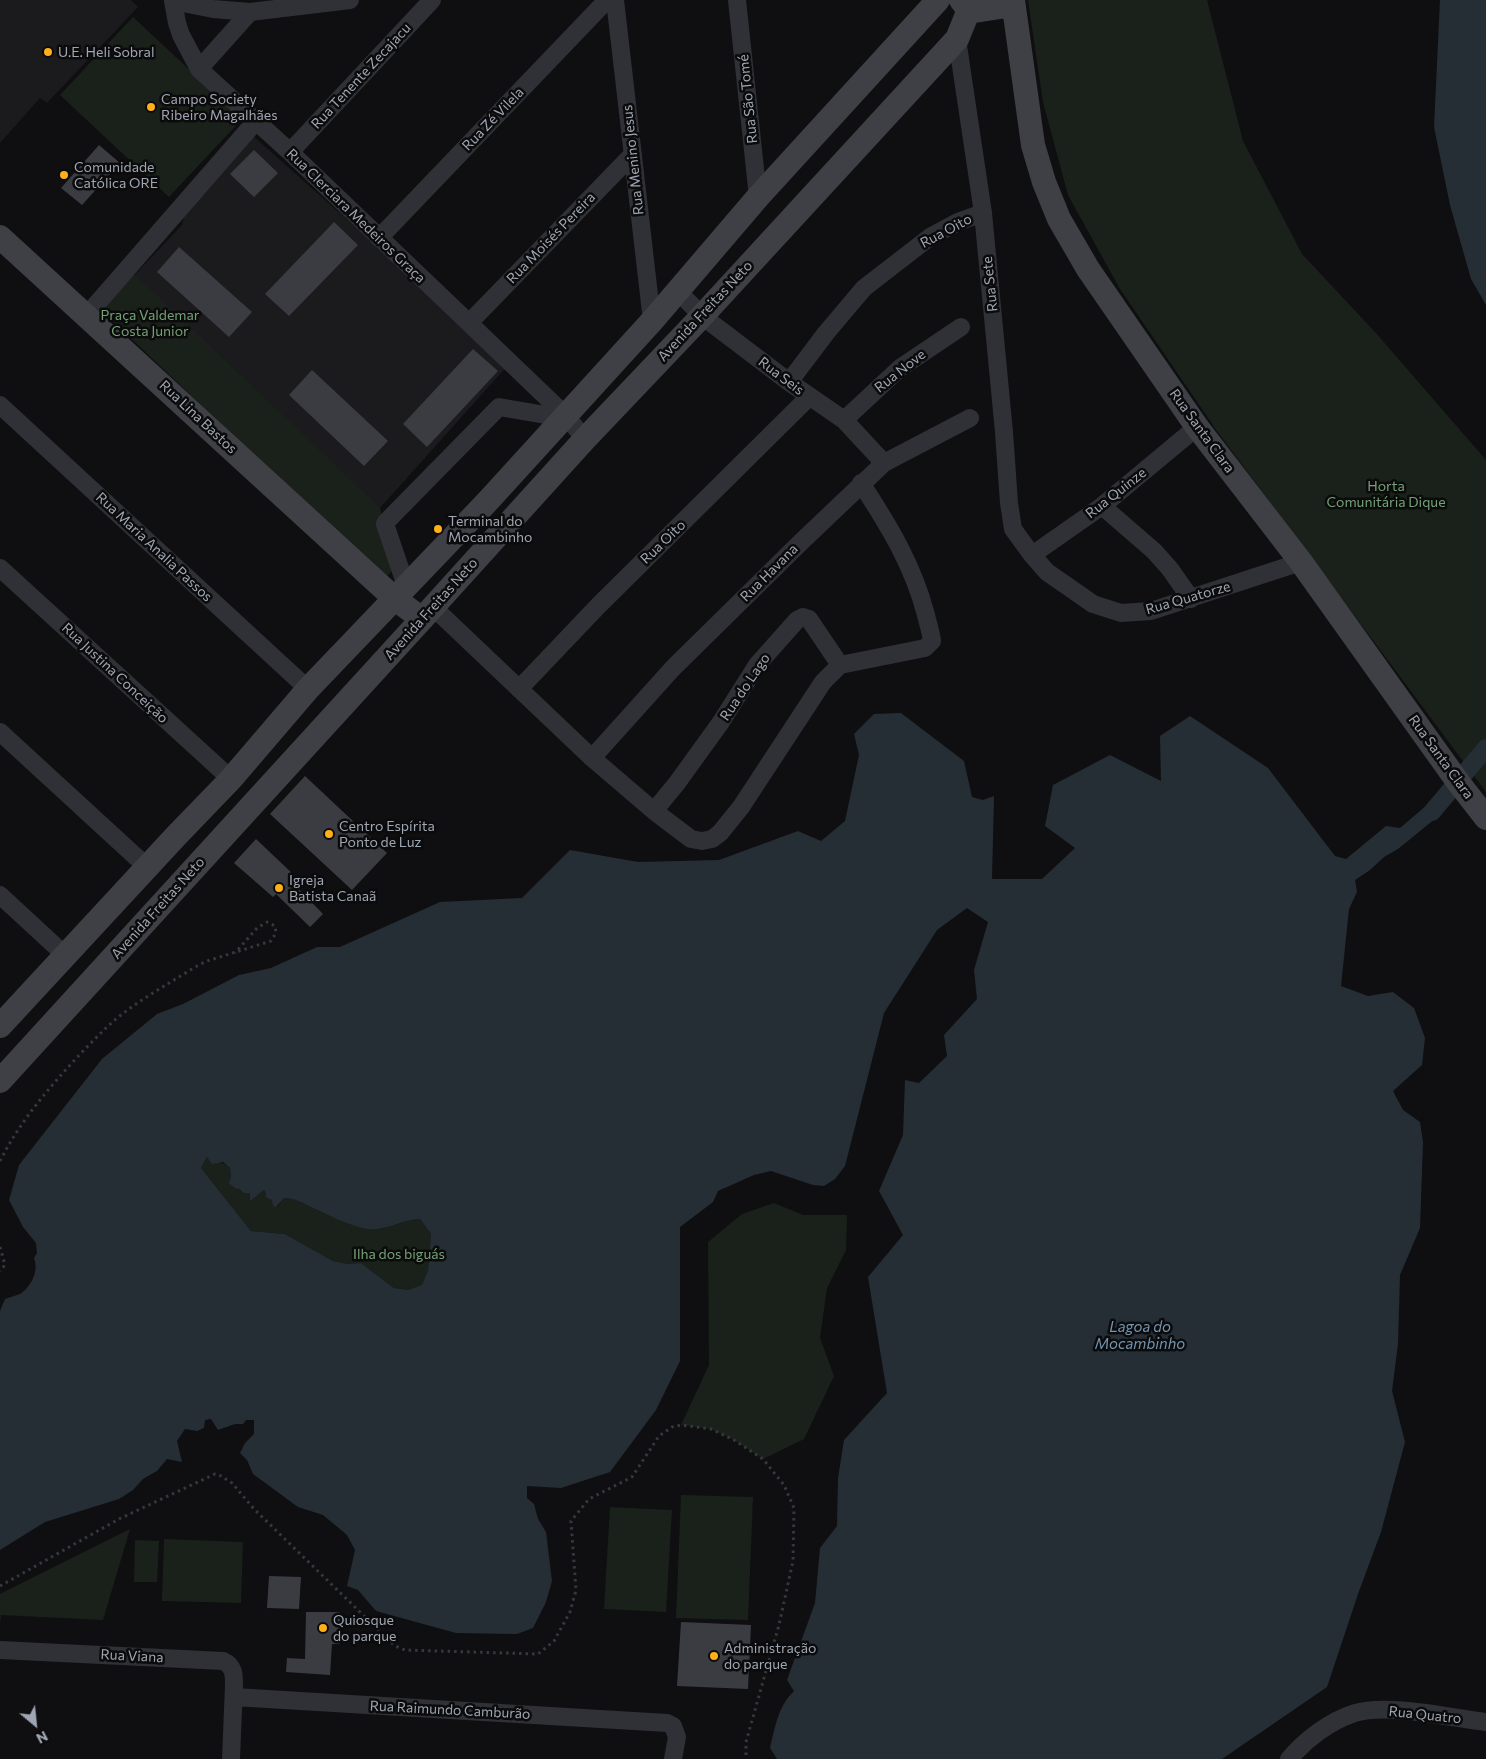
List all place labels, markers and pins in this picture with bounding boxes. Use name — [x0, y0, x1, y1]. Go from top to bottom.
place label: U.E. Heli Sobral — [58, 44, 154, 60]
marker: U.E. Heli Sobral — [42, 46, 54, 58]
place label: Campo Society Ribeiro Magalhães — [161, 91, 278, 124]
marker: Campo Society Ribeiro Magalhães — [145, 101, 157, 113]
place label: Comunidade Católica ORE — [74, 159, 158, 192]
marker: Comunidade Católica ORE — [58, 169, 70, 181]
place label: Terminal do Mocambinho — [448, 513, 532, 546]
marker: Terminal do Mocambinho — [432, 523, 444, 535]
place label: Centro Espírita Ponto de Luz — [339, 818, 435, 850]
marker: Centro Espírita Ponto de Luz — [323, 828, 335, 840]
place label: Igreja Batista Canaã — [289, 872, 376, 904]
marker: Igreja Batista Canaã — [273, 882, 285, 894]
place label: Quiosque do parque — [333, 1612, 396, 1644]
marker: Quiosque do parque — [317, 1622, 329, 1634]
place label: Administração do parque — [724, 1640, 816, 1672]
marker: Administração do parque — [708, 1650, 720, 1662]

